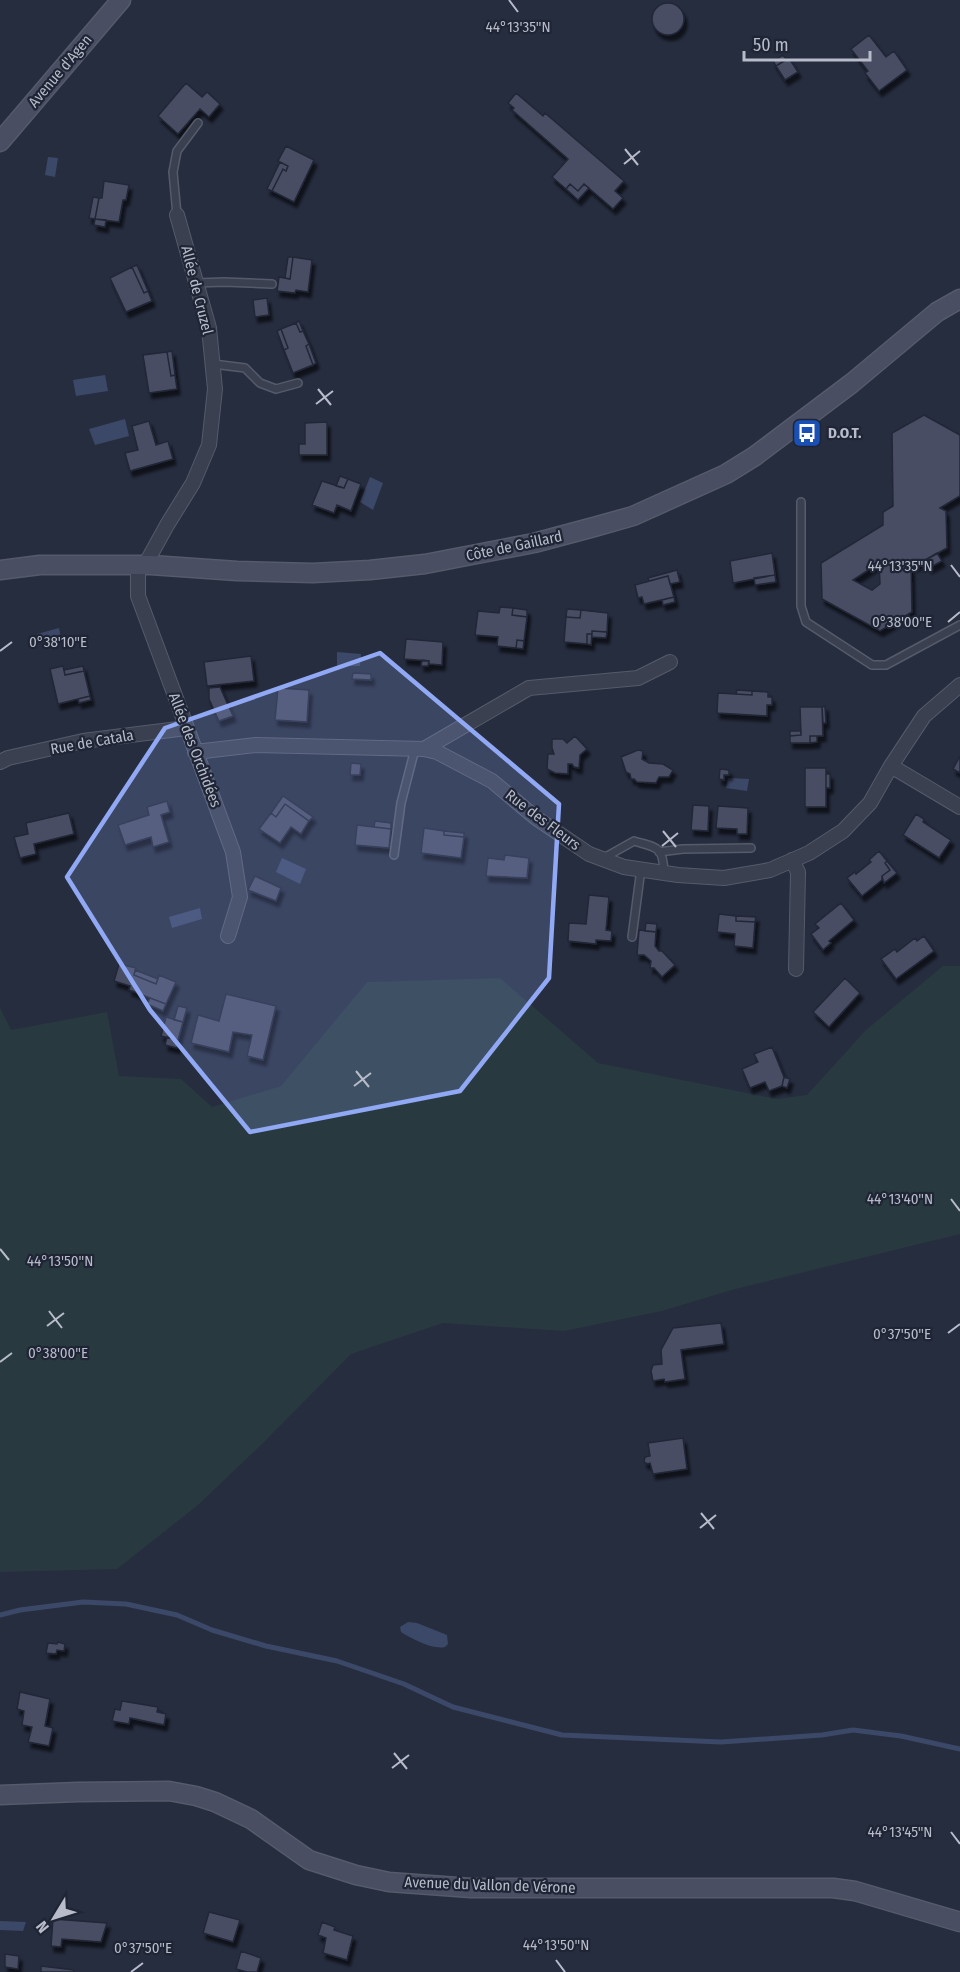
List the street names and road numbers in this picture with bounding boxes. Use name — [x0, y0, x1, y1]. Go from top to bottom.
street label: Avenue d'Agen — [24, 31, 96, 111]
street label: Allée de Cruzel — [177, 244, 217, 336]
street label: Côte de Gaillard — [464, 527, 564, 565]
street label: Allée des Orchidées — [165, 690, 225, 810]
street label: Rue de Catala — [49, 726, 135, 758]
street label: Rue des Fleurs — [502, 786, 584, 854]
street label: Avenue du Vallon de Vérone — [404, 1873, 576, 1897]

